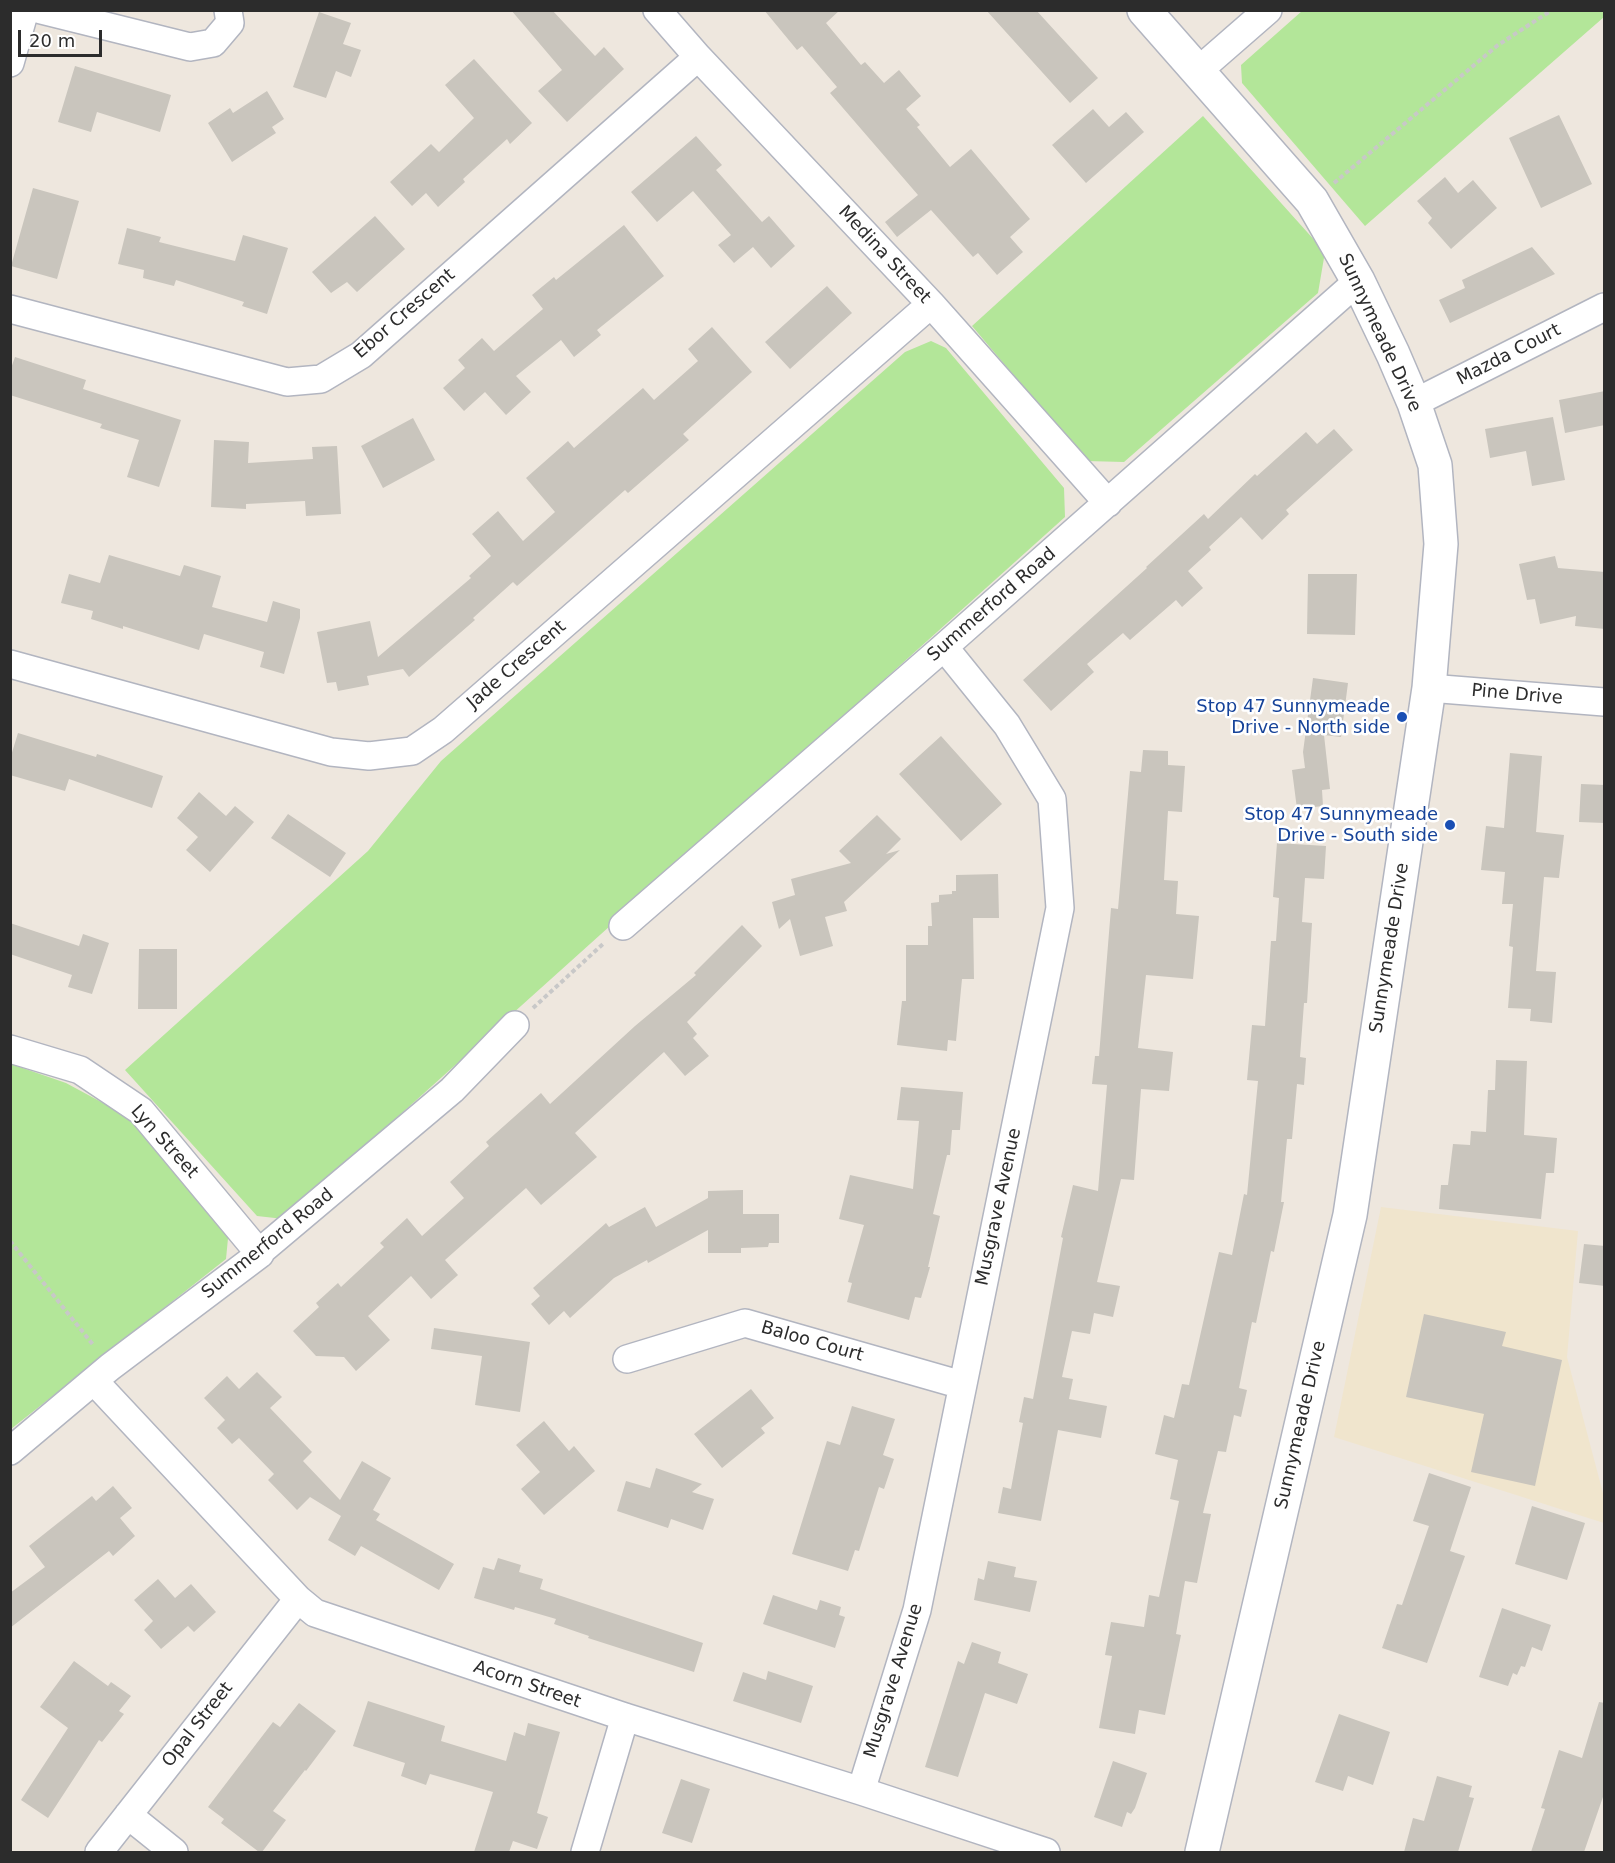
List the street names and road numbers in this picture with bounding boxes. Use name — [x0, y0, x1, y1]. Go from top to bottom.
street label: Medina Street — [833, 202, 935, 308]
street label: Sunnymeade Drive — [1333, 250, 1425, 416]
street label: Ebor Crescent — [350, 264, 460, 364]
street label: Mazda Court — [1453, 320, 1565, 390]
street label: Summerford Road — [923, 543, 1061, 667]
street label: Jade Crescent — [463, 616, 571, 714]
street label: Pine Drive — [1470, 680, 1564, 710]
street label: Sunnymeade Drive — [1366, 861, 1414, 1035]
street label: Lyn Street — [126, 1101, 202, 1183]
street label: Musgrave Avenue — [972, 1126, 1026, 1288]
street label: Summerford Road — [198, 1184, 338, 1304]
street label: Baloo Court — [758, 1317, 866, 1367]
street label: Sunnymeade Drive — [1271, 1339, 1331, 1511]
street label: Musgrave Avenue — [860, 1601, 928, 1761]
street label: Acorn Street — [471, 1657, 583, 1713]
street label: Opal Street — [158, 1678, 238, 1772]

